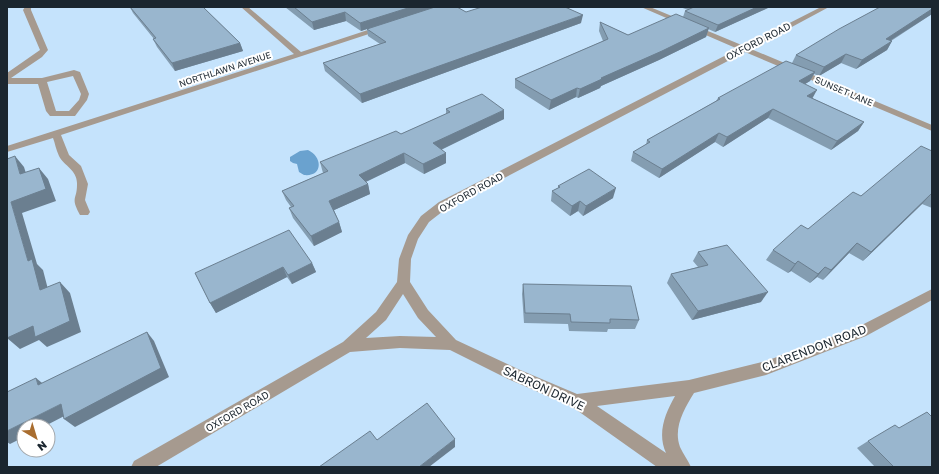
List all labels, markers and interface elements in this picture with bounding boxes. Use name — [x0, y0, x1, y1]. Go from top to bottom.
street label: OXFORD ROAD — [724, 20, 792, 62]
street label: NORTHLAWN AVENUE — [178, 49, 272, 89]
street label: SUNSET LANE — [813, 74, 875, 108]
street label: OXFORD ROAD — [437, 170, 505, 214]
street label: CLARENDON ROAD — [760, 321, 868, 375]
street label: SABRON DRIVE — [501, 363, 587, 413]
street label: OXFORD ROAD — [203, 388, 271, 434]
north arrow — [16, 418, 56, 458]
text: N — [35, 439, 50, 454]

